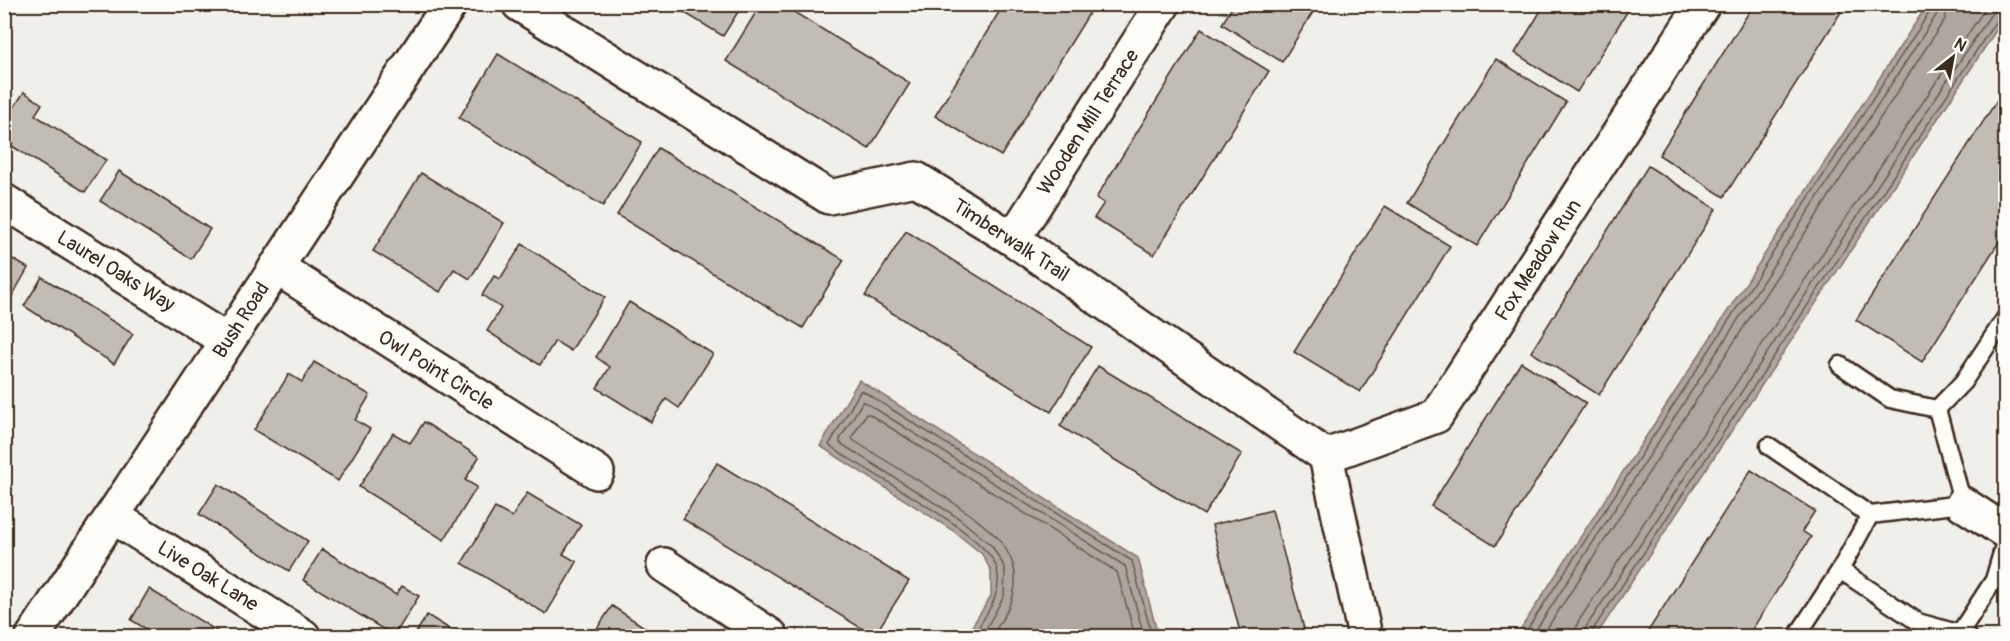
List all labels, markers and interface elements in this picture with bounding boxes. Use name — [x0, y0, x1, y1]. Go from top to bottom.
north arrow — [1923, 27, 1983, 87]
text: N — [1950, 34, 1970, 56]
street label: Wooden Mill Terrace — [1032, 44, 1145, 200]
street label: Timberwalk Trail — [948, 193, 1074, 287]
street label: Fox Meadow Run — [1489, 194, 1587, 326]
street label: Laurel Oaks Way — [52, 225, 180, 317]
street label: Bush Road — [207, 277, 275, 363]
street label: Owl Point Circle — [373, 324, 499, 416]
street label: Live Oak Lane — [153, 535, 263, 617]

